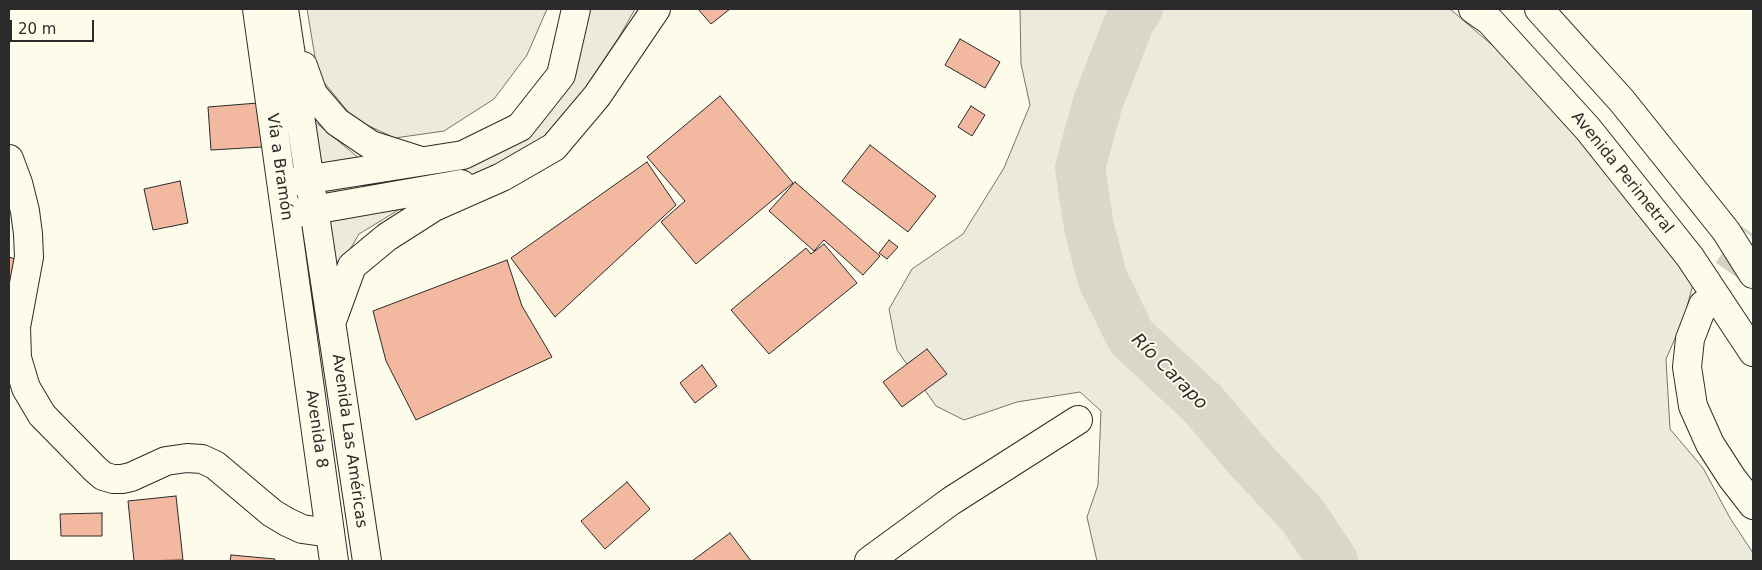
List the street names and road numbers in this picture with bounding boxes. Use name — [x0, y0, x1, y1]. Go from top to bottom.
street label: Avenida Perimetral — [1567, 108, 1677, 238]
street label: Vía a Bramón — [262, 112, 296, 222]
street label: Avenida Las Américas — [327, 353, 371, 529]
street label: Avenida 8 — [301, 388, 331, 470]

